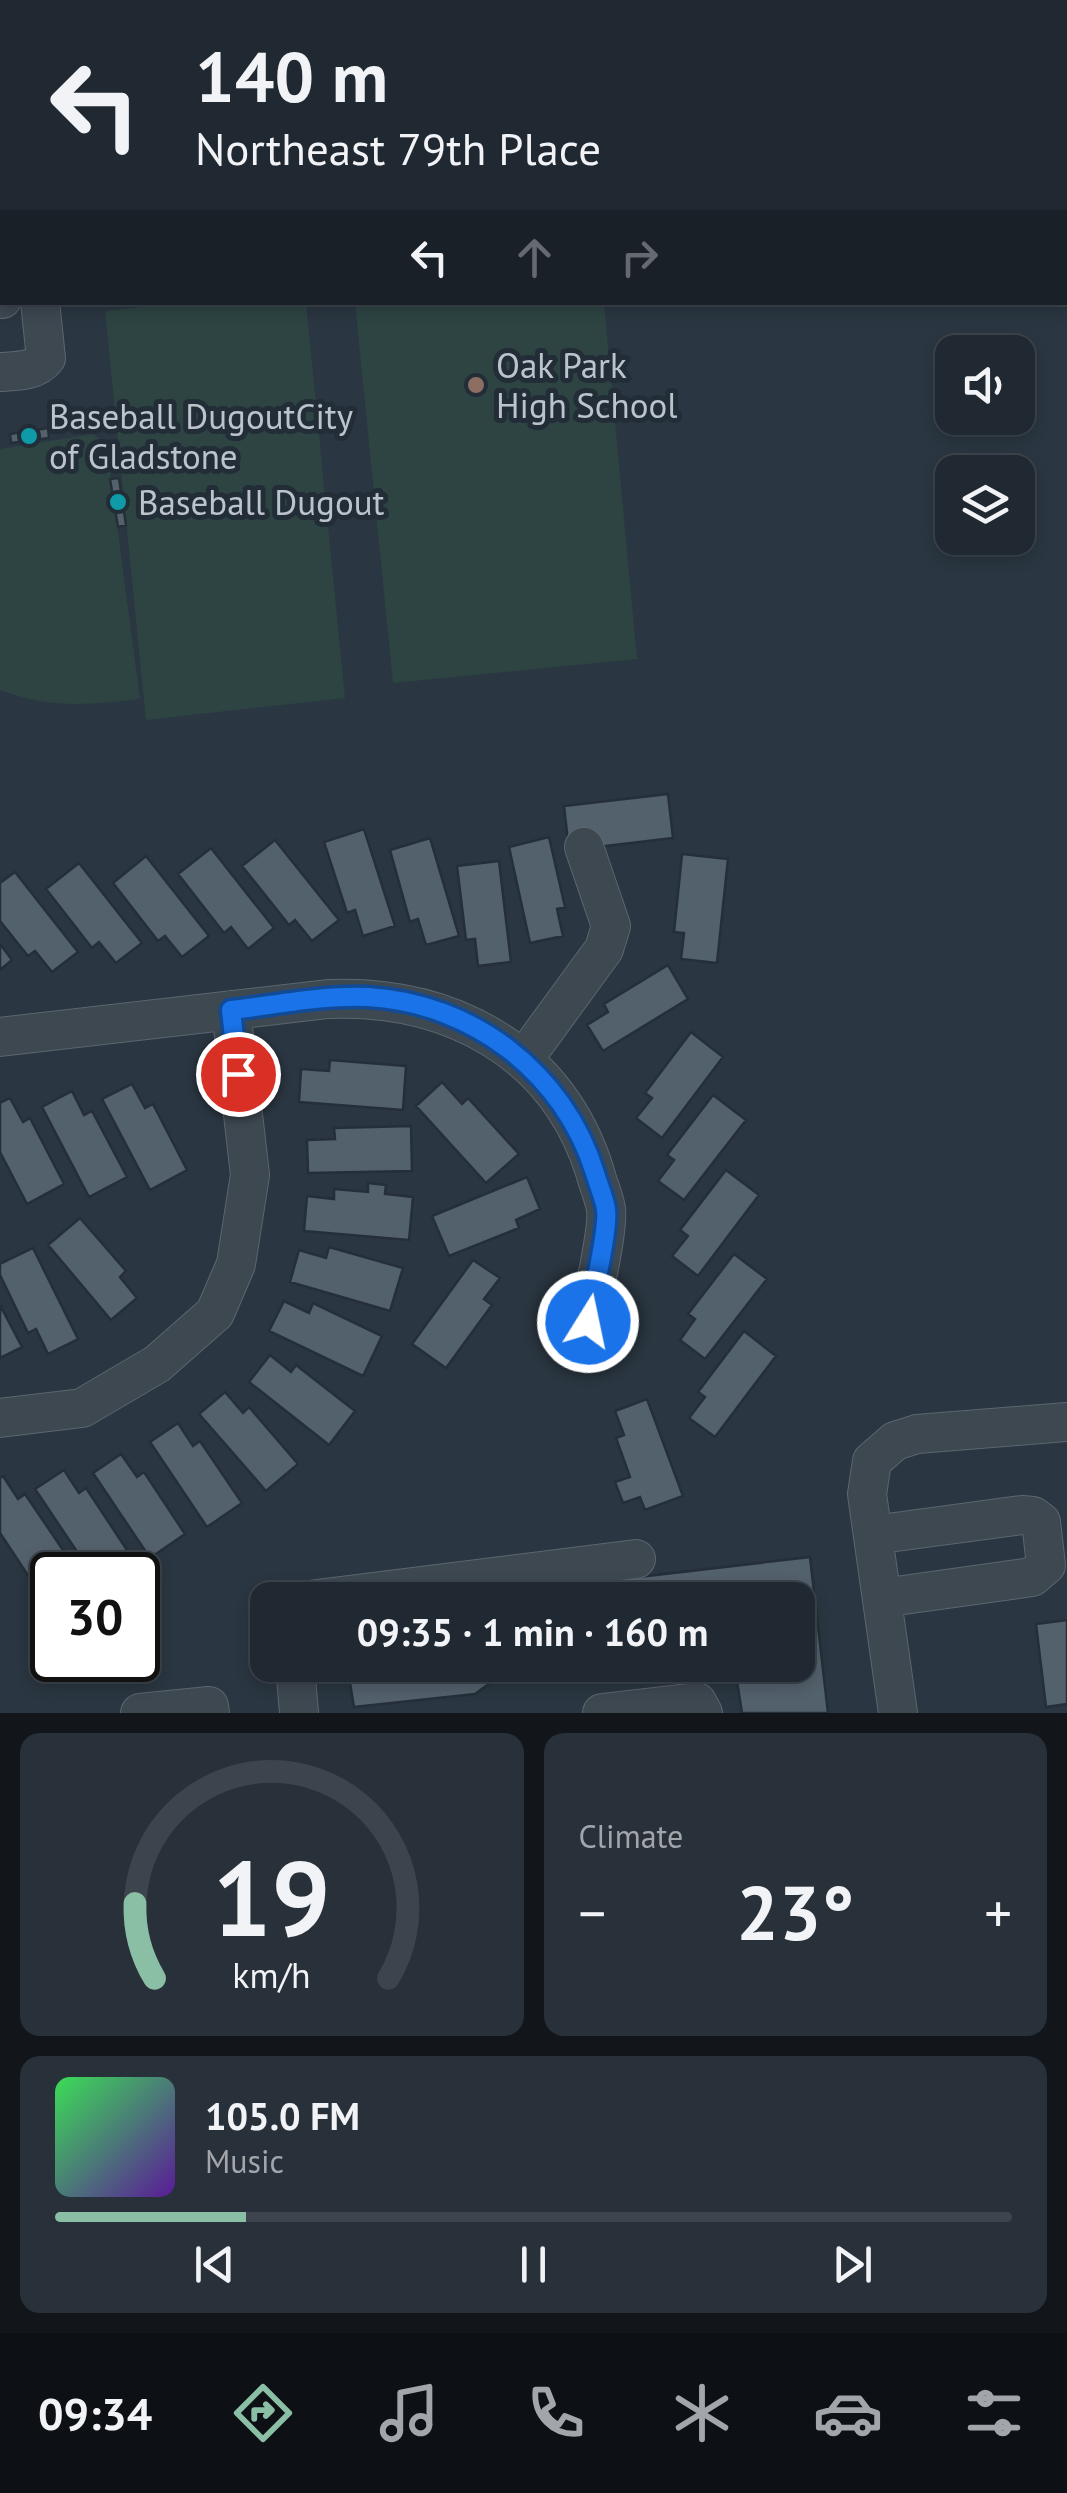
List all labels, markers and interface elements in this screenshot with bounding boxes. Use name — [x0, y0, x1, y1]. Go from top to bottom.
text: 140 m — [195, 31, 388, 121]
icon: left — [30, 40, 160, 170]
text: Northeast 79th Place — [195, 119, 601, 177]
icon: left — [402, 230, 457, 285]
icon: ahead — [507, 230, 562, 285]
icon: right — [612, 230, 667, 285]
map controls — [935, 335, 1035, 555]
button: sound — [935, 335, 1035, 435]
place label: Oak Park High School — [496, 342, 677, 428]
marker: Oak Park High School — [465, 374, 487, 396]
place label: Baseball DugoutCity of Gladstone — [49, 393, 353, 479]
marker: Baseball DugoutCity of Gladstone — [18, 425, 40, 447]
button: layers — [935, 455, 1035, 555]
place label: Baseball Dugout — [138, 479, 385, 525]
marker: Baseball Dugout — [107, 491, 129, 513]
pin — [196, 1032, 281, 1117]
icon: arrive — [211, 1047, 266, 1102]
position arrow — [536, 1270, 640, 1374]
speed limit sign: 30 — [30, 1552, 160, 1682]
text: 09:35 · 1 min · 160 m — [357, 1607, 708, 1656]
text: Climate — [579, 1815, 683, 1857]
text: 19 — [213, 1830, 331, 1965]
text: 23° — [736, 1864, 854, 1961]
text: − — [579, 1877, 606, 1948]
text: + — [984, 1877, 1012, 1948]
text: km/h — [233, 1952, 311, 1998]
text: 105.0 FM — [205, 2091, 360, 2140]
text: Music — [205, 2140, 284, 2182]
icon: previous — [187, 2237, 242, 2292]
icon: pause — [506, 2237, 561, 2292]
icon: next — [825, 2237, 880, 2292]
icon: directions — [228, 2378, 298, 2448]
icon: music — [374, 2378, 444, 2448]
icon: phone — [521, 2378, 591, 2448]
icon: climate — [667, 2378, 737, 2448]
icon: car — [813, 2378, 883, 2448]
icon: filters — [959, 2378, 1029, 2448]
text: 09:34 — [38, 2384, 152, 2442]

